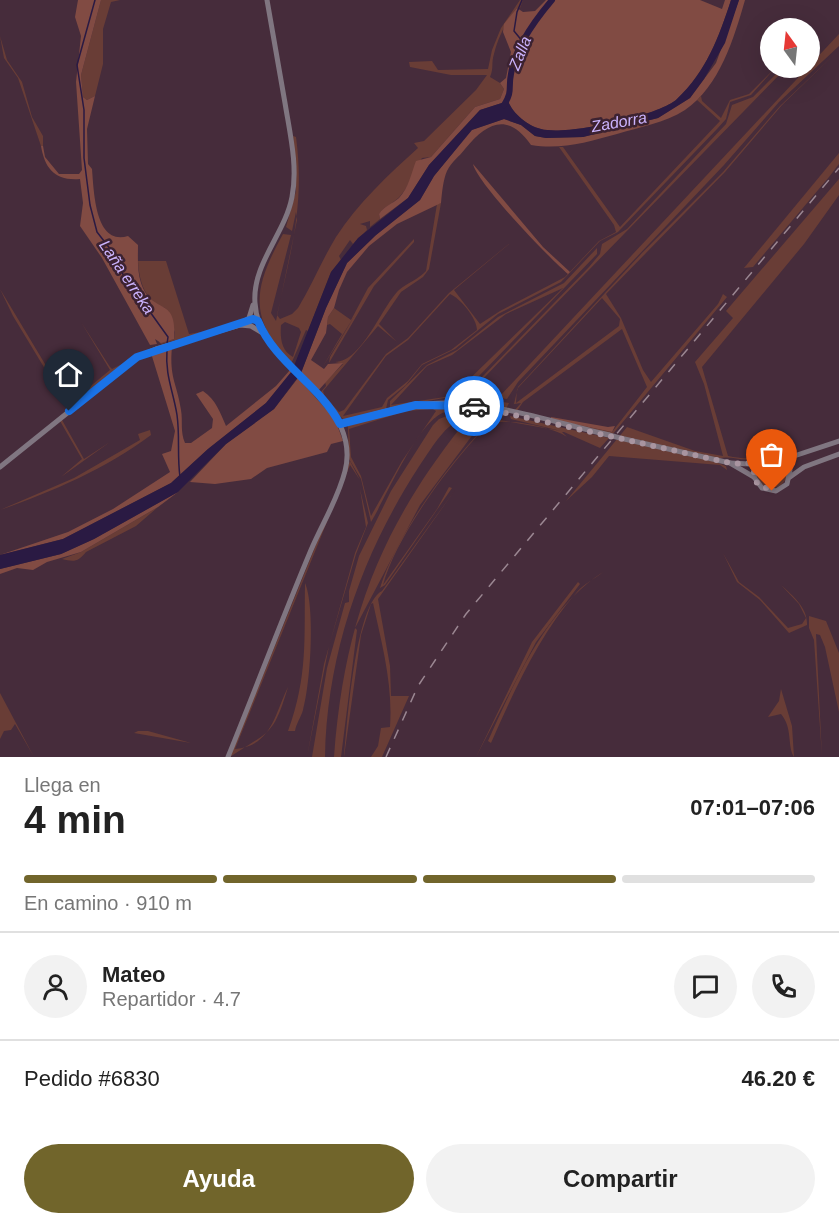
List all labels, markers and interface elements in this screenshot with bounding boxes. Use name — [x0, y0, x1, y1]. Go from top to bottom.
north arrow — [760, 18, 820, 78]
map controls — [760, 18, 820, 78]
water label: Zalla — [505, 34, 534, 73]
water label: Zadorra — [589, 109, 648, 135]
water label: Laña erreka — [96, 237, 158, 317]
pin — [43, 349, 94, 411]
icon: home — [52, 358, 85, 391]
courier — [444, 376, 504, 436]
icon: car — [458, 390, 491, 423]
pin — [746, 429, 797, 491]
icon: bag — [755, 438, 788, 471]
text: Llega en — [24, 774, 101, 796]
text: 07:01–07:06 — [690, 795, 815, 820]
text: 4 min — [24, 798, 126, 841]
text: En camino · 910 m — [24, 892, 192, 914]
button: person — [24, 955, 87, 1018]
button: chat — [674, 955, 737, 1018]
button: phone — [752, 955, 815, 1018]
text: Mateo — [102, 962, 166, 987]
text: Repartidor · 4.7 — [102, 988, 241, 1010]
text: Pedido #6830 — [24, 1066, 160, 1091]
text: 46.20 € — [742, 1066, 815, 1091]
button: Ayuda — [24, 1144, 414, 1213]
button: Compartir — [426, 1144, 815, 1213]

